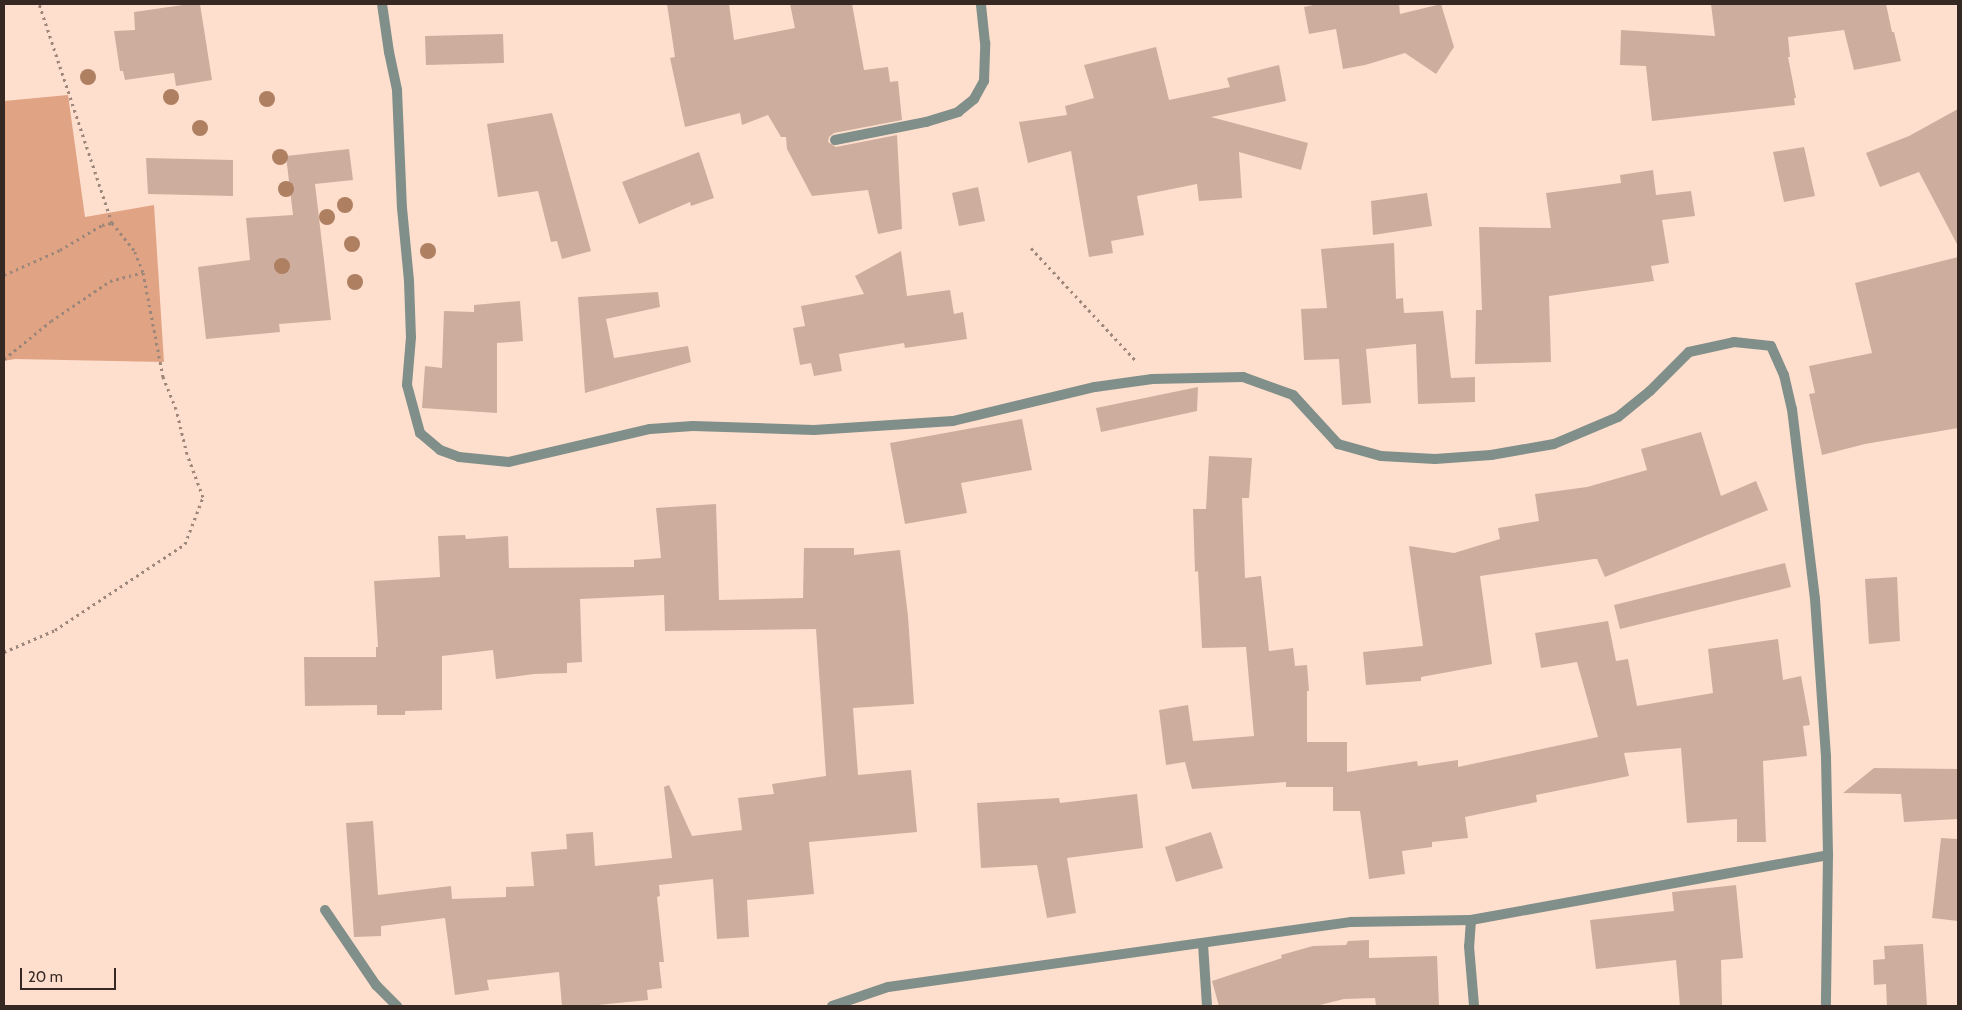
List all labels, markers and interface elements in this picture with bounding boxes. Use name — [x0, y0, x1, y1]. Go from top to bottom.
scale bar — [22, 958, 119, 990]
text: 20 m — [28, 968, 63, 986]

